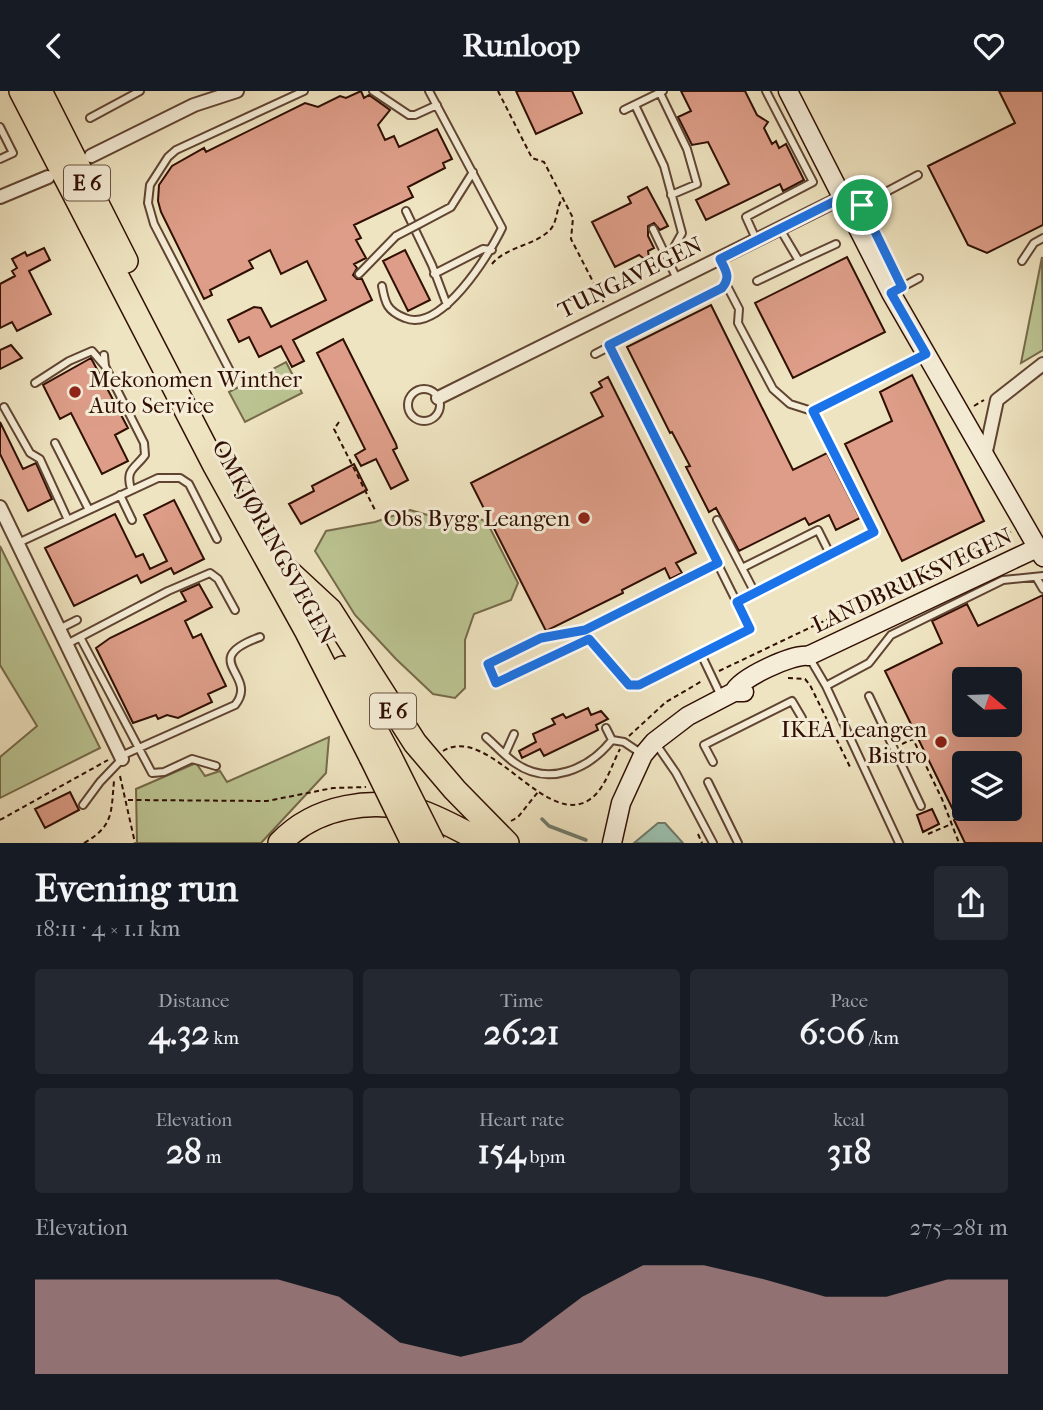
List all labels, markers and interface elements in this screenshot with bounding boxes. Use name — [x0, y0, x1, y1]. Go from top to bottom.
icon: back — [35, 27, 73, 65]
text: Runloop — [463, 27, 580, 64]
icon: heart — [970, 27, 1008, 65]
road number: E 6 — [64, 165, 110, 201]
pin — [832, 175, 892, 235]
icon: arrive — [843, 186, 881, 224]
street label: TUNGAVEGEN — [554, 231, 707, 324]
place label: Mekonomen Winther Auto Service — [88, 366, 302, 419]
marker: Mekonomen Winther Auto Service — [67, 384, 83, 400]
street label: OMKJØRINGSVEGEN — [206, 435, 341, 649]
place label: Obs Bygg Leangen — [384, 505, 571, 532]
marker: Obs Bygg Leangen — [576, 510, 592, 526]
street label: LANDBRUKSVEGEN — [808, 522, 1017, 639]
north arrow — [952, 667, 1022, 737]
map controls — [952, 667, 1022, 821]
road number: E 6 — [370, 693, 416, 729]
place label: IKEA Leangen Bistro — [781, 716, 928, 769]
marker: IKEA Leangen Bistro — [933, 734, 949, 750]
button: layers — [952, 751, 1022, 821]
text: Evening run — [35, 866, 238, 911]
button: share — [934, 866, 1008, 940]
text: 18:11 · 4 × 1.1 km — [35, 915, 180, 942]
text: Distance — [158, 990, 230, 1012]
text: Time — [500, 990, 543, 1012]
text: Pace — [830, 990, 868, 1012]
text: 4.32 — [149, 1012, 209, 1053]
text: 26:21 — [484, 1012, 559, 1053]
text: 6:06 — [799, 1012, 865, 1053]
text: km — [209, 1027, 239, 1049]
text: /km — [865, 1027, 899, 1049]
text: Elevation — [155, 1109, 232, 1131]
text: Heart rate — [479, 1109, 564, 1131]
text: kcal — [833, 1109, 865, 1131]
text: 28 — [166, 1131, 202, 1172]
text: 154 — [477, 1131, 526, 1172]
text: 318 — [827, 1131, 871, 1172]
text: m — [202, 1146, 222, 1168]
text: bpm — [526, 1146, 566, 1168]
text: Elevation — [35, 1214, 128, 1241]
text: 275–281 m — [909, 1214, 1008, 1241]

